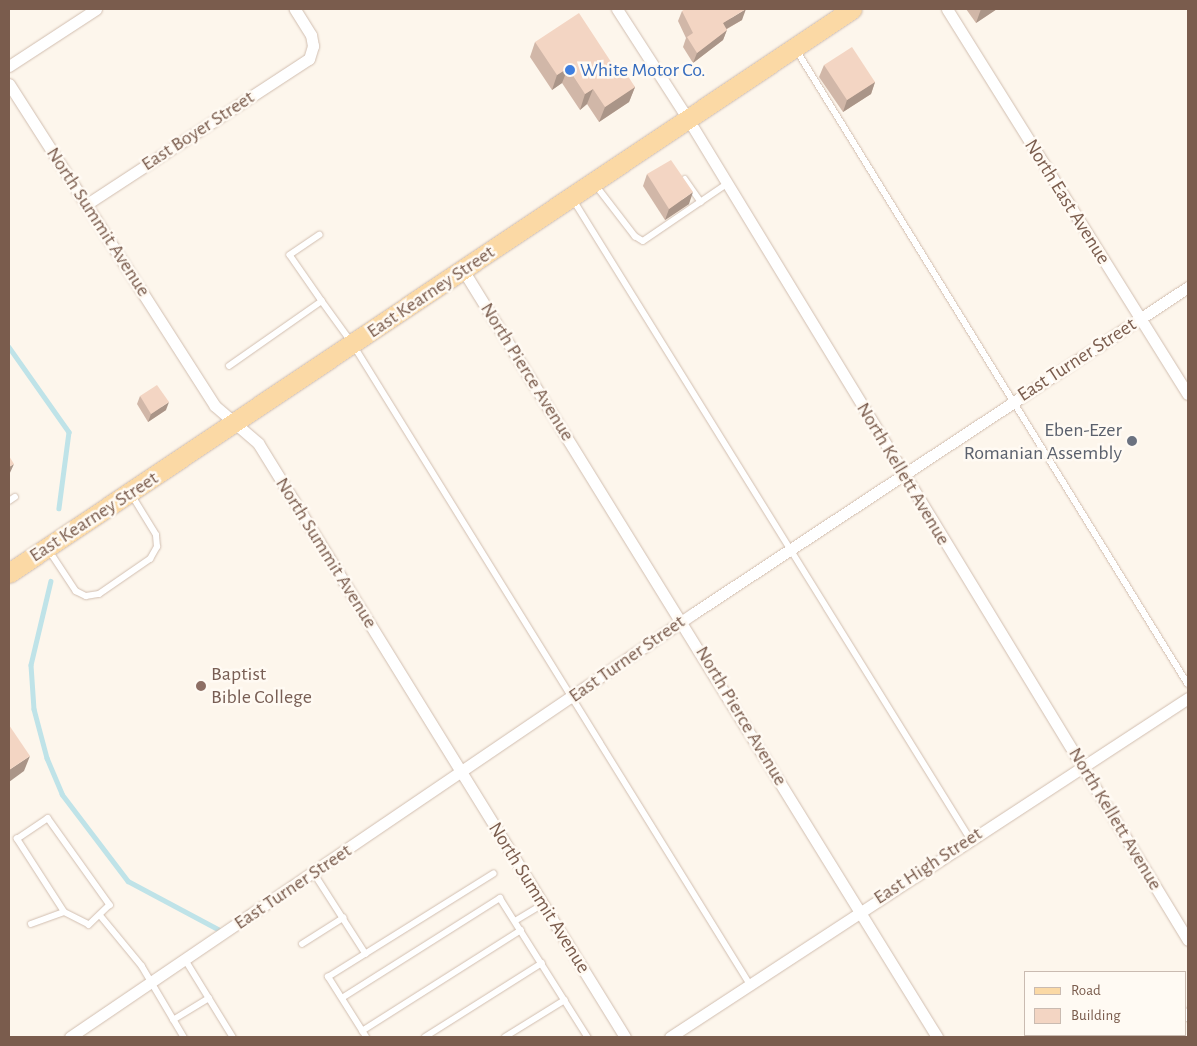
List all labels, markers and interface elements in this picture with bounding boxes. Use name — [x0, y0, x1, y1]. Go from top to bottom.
place label: White Motor Co. — [580, 58, 706, 82]
marker: White Motor Co. — [564, 64, 576, 76]
street label: East Boyer Street — [137, 86, 259, 176]
street label: North East Avenue — [1019, 135, 1115, 269]
street label: North Summit Avenue — [41, 143, 155, 301]
street label: East Kearney Street — [362, 240, 500, 344]
street label: North Pierce Avenue — [475, 298, 579, 446]
street label: East Turner Street — [1013, 313, 1141, 407]
street label: North Kellett Avenue — [851, 398, 955, 550]
place label: Eben-Ezer Romanian Assembly — [964, 418, 1122, 465]
marker: Eben-Ezer Romanian Assembly — [1126, 435, 1138, 447]
street label: East Kearney Street — [25, 466, 163, 568]
street label: North Summit Avenue — [270, 473, 382, 633]
street label: East Turner Street — [564, 610, 690, 708]
street label: North Pierce Avenue — [690, 642, 792, 790]
place label: Baptist Bible College — [211, 662, 312, 709]
marker: Baptist Bible College — [195, 680, 207, 692]
street label: North Kellett Avenue — [1063, 743, 1167, 895]
street label: North Summit Avenue — [483, 818, 595, 978]
street label: East High Street — [869, 822, 987, 910]
street label: East Turner Street — [230, 839, 356, 935]
legend — [1024, 971, 1187, 1036]
text: Road — [1071, 983, 1101, 998]
text: Building — [1071, 1008, 1121, 1023]

